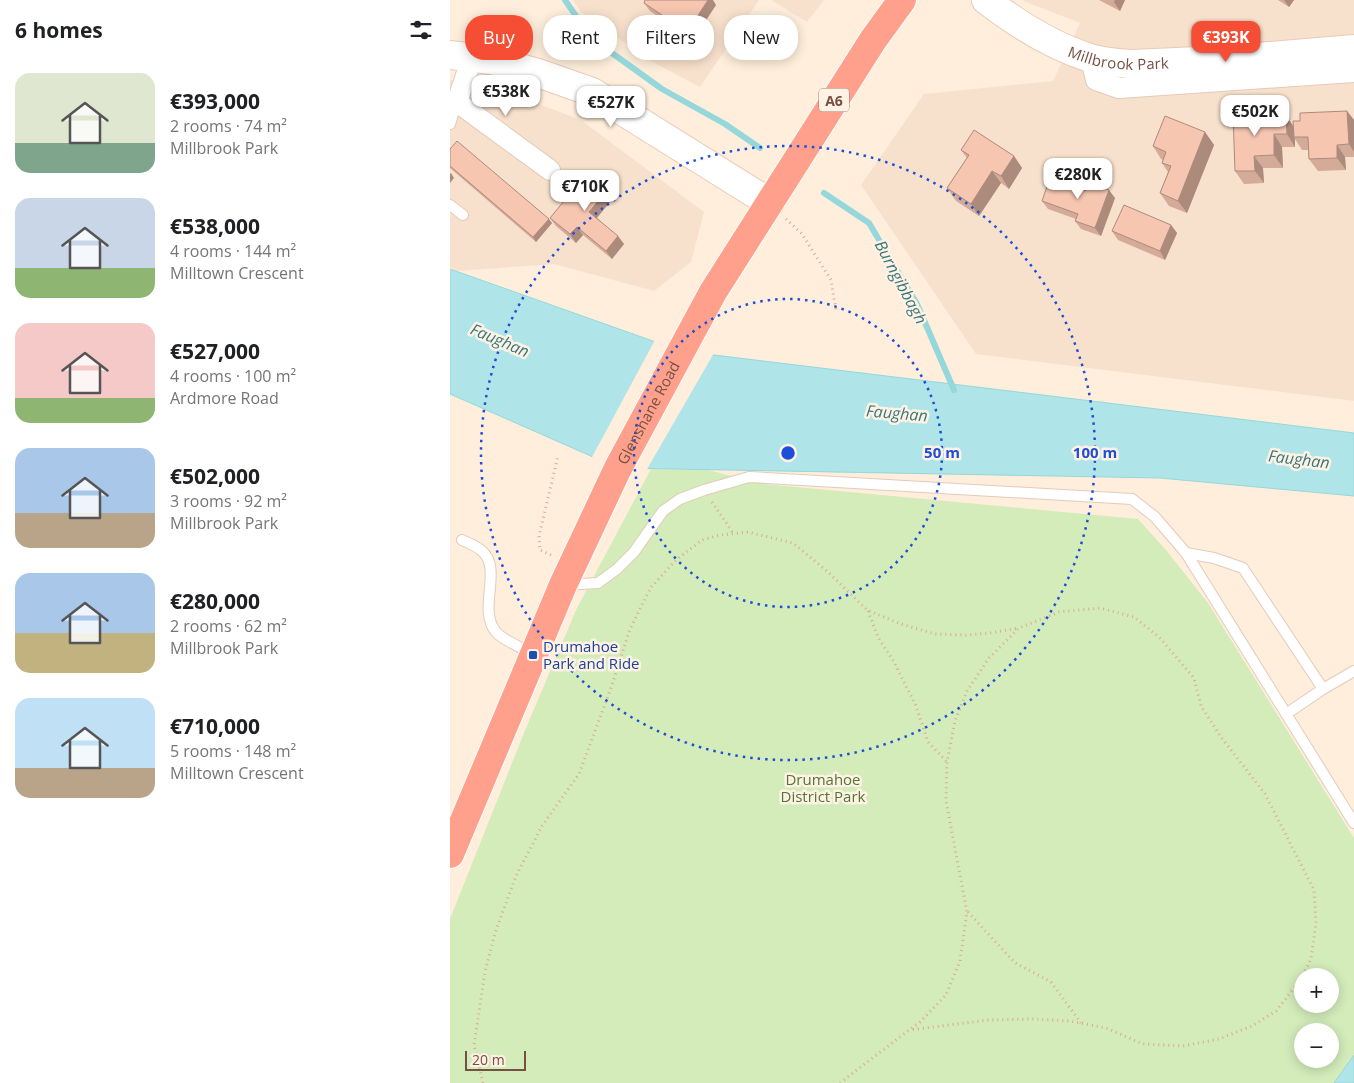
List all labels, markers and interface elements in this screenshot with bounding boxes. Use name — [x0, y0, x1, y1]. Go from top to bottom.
chip: Buy — [465, 15, 533, 60]
chip: Rent — [543, 15, 617, 60]
chip: Filters — [627, 15, 714, 60]
chip: New — [724, 15, 798, 60]
text: 6 homes — [15, 16, 103, 44]
icon: filters — [407, 16, 435, 44]
pin: €393K — [1191, 20, 1261, 63]
text: €393K — [1202, 26, 1250, 48]
street label: Millbrook Park — [1065, 41, 1169, 74]
pin: €538K — [471, 74, 541, 117]
text: €538K — [482, 80, 530, 102]
pin: €527K — [576, 86, 646, 128]
text: €393,000 — [170, 87, 260, 115]
road number: A6 — [819, 88, 849, 112]
text: €527K — [587, 91, 635, 113]
icon: home — [55, 93, 115, 153]
pin: €502K — [1220, 94, 1290, 137]
text: €502K — [1231, 100, 1279, 122]
text: 2 rooms · 74 m² — [170, 115, 287, 137]
text: Millbrook Park — [170, 137, 278, 159]
pin: €280K — [1043, 158, 1113, 200]
text: €280K — [1054, 163, 1102, 185]
pin: €710K — [550, 170, 620, 212]
text: €710K — [561, 175, 609, 197]
text: €538,000 — [170, 212, 260, 240]
icon: home — [55, 218, 115, 278]
water label: Burngibbagh — [870, 236, 932, 328]
text: 4 rooms · 144 m² — [170, 240, 296, 262]
text: Milltown Crescent — [170, 262, 304, 284]
water label: Faughan — [467, 318, 533, 362]
text: €527,000 — [170, 337, 260, 365]
icon: home — [55, 343, 115, 403]
street label: Glenshane Road — [612, 358, 684, 468]
text: 4 rooms · 100 m² — [170, 365, 296, 387]
text: Ardmore Road — [170, 387, 279, 409]
water label: Faughan — [865, 399, 929, 427]
text: 50 m — [924, 442, 960, 462]
text: 100 m — [1073, 442, 1117, 462]
centre of rings — [779, 444, 797, 462]
water label: Faughan — [1267, 444, 1331, 474]
text: €502,000 — [170, 462, 260, 490]
icon: home — [55, 468, 115, 528]
text: 3 rooms · 92 m² — [170, 490, 287, 512]
text: Millbrook Park — [170, 512, 278, 534]
text: €280,000 — [170, 587, 260, 615]
icon: home — [55, 593, 115, 653]
text: 2 rooms · 62 m² — [170, 615, 287, 637]
place label: Drumahoe Park and Ride — [543, 636, 640, 673]
text: Millbrook Park — [170, 637, 278, 659]
marker: Drumahoe Park and Ride — [527, 649, 539, 661]
text: €710,000 — [170, 712, 260, 740]
icon: home — [55, 718, 115, 778]
text: 5 rooms · 148 m² — [170, 740, 296, 762]
text: Milltown Crescent — [170, 762, 304, 784]
park label: Drumahoe District Park — [781, 769, 866, 806]
map controls — [1294, 968, 1339, 1068]
button: + — [1294, 968, 1339, 1013]
button: − — [1294, 1023, 1339, 1068]
scale bar — [465, 1048, 526, 1071]
text: 20 m — [472, 1050, 505, 1069]

